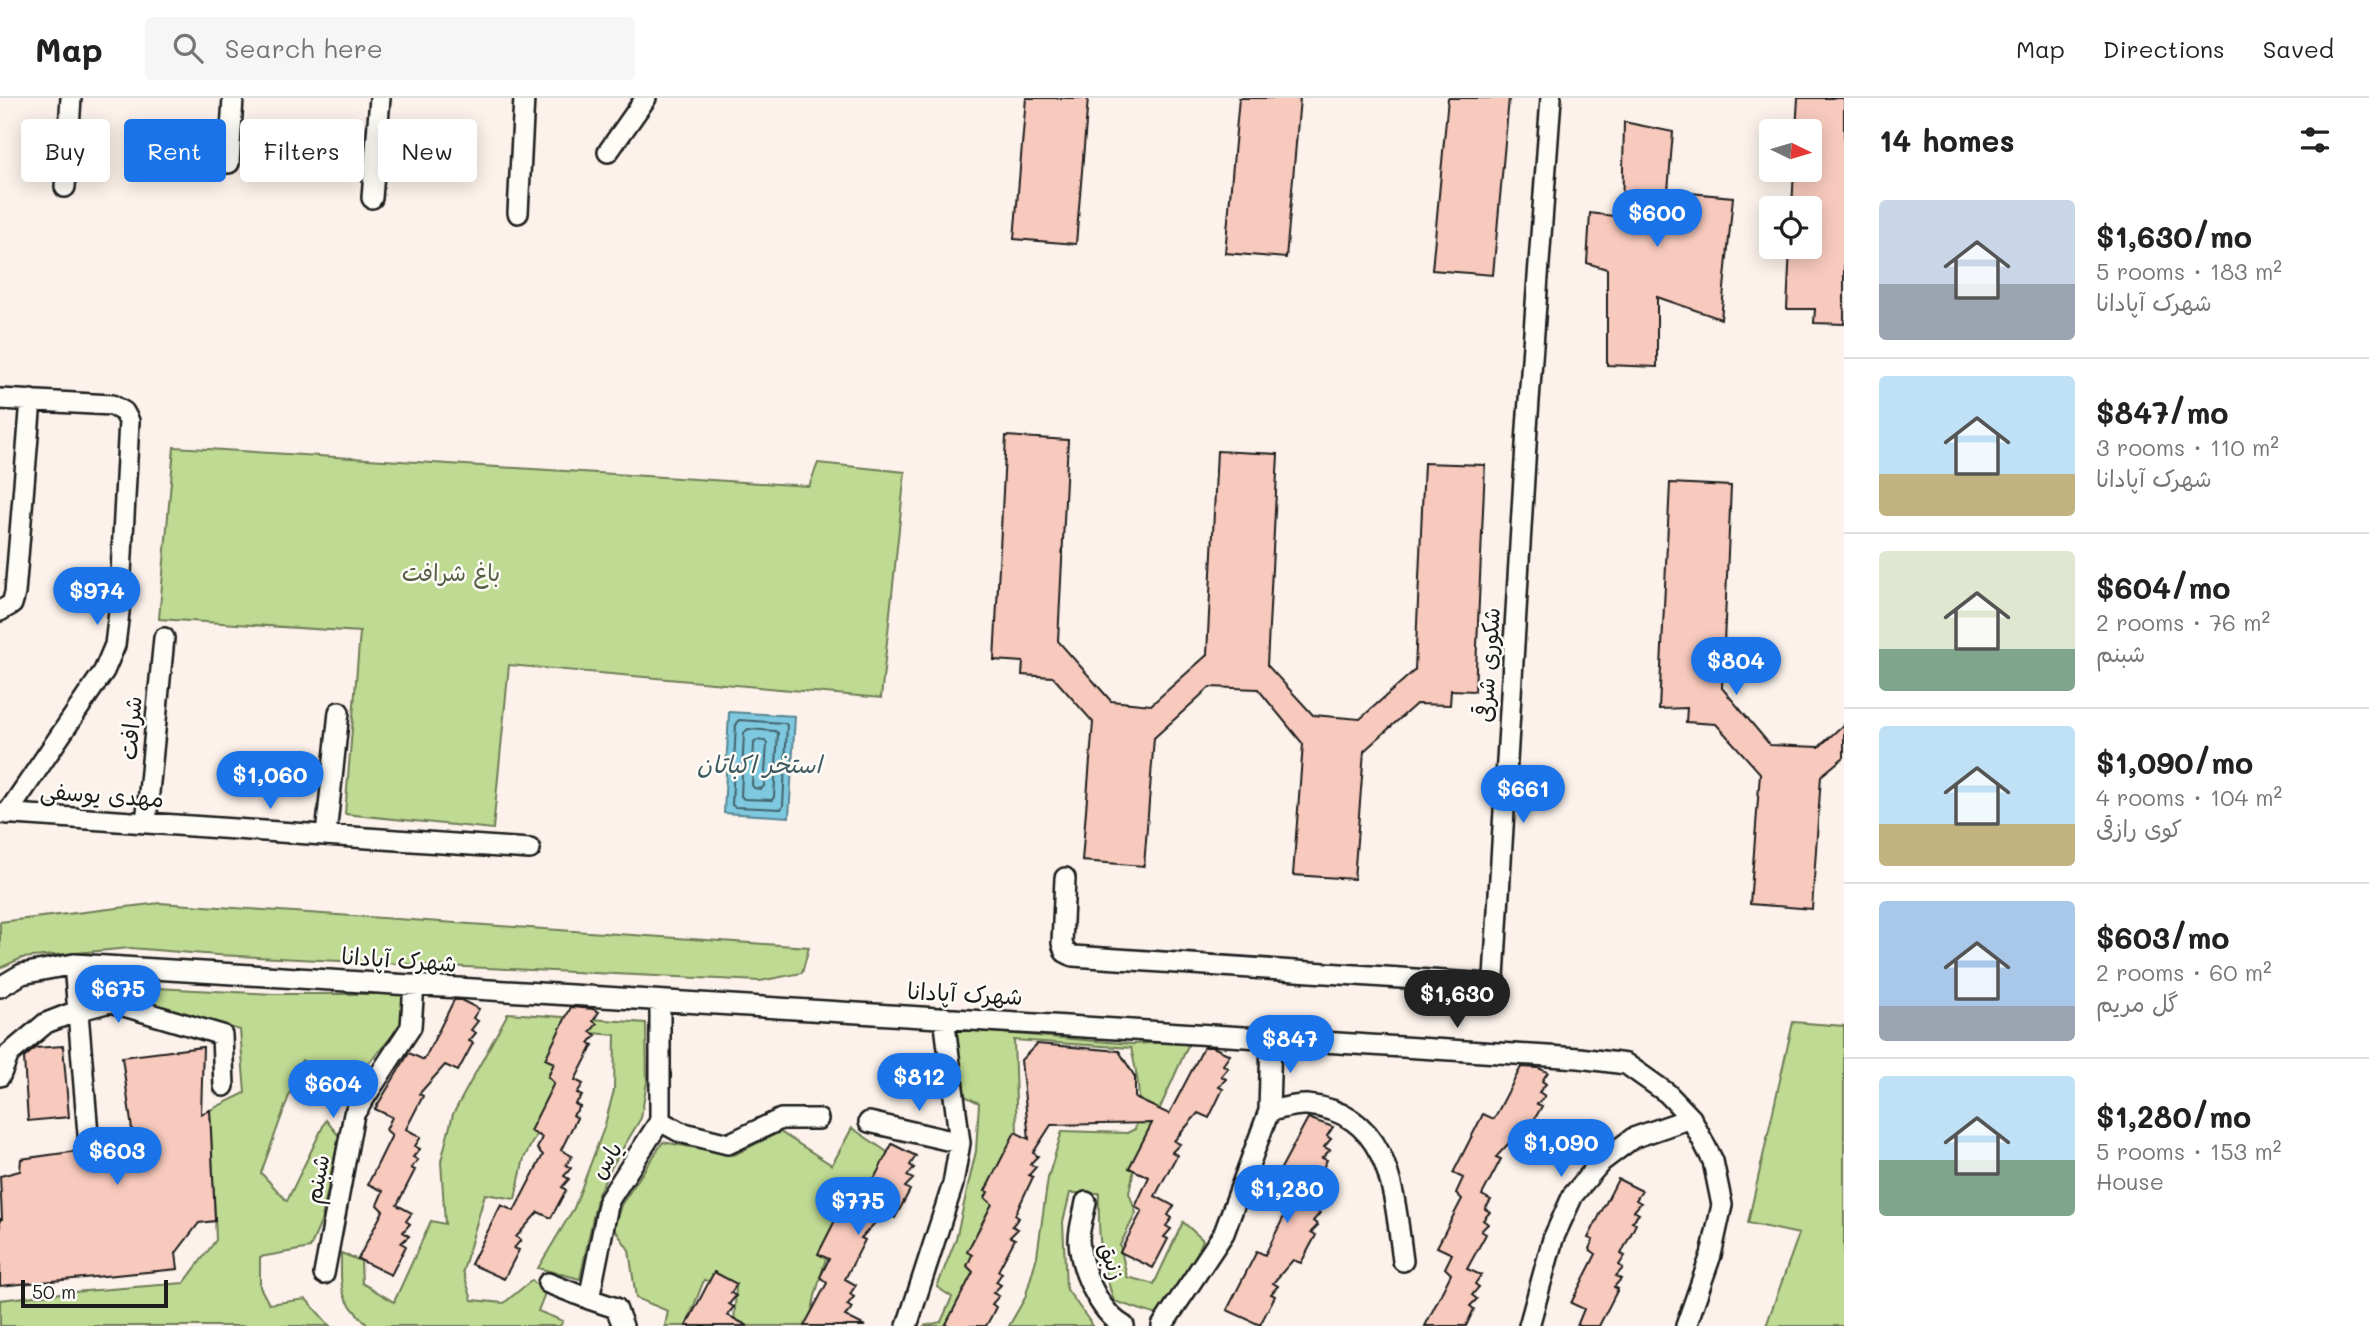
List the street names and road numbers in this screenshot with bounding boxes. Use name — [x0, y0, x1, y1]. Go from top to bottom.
street label: شکوری شرقی — [1468, 606, 1506, 723]
street label: شرافت — [112, 695, 148, 761]
street label: مهدی یوسفی — [39, 775, 165, 814]
street label: شهرک آپادانا — [340, 940, 458, 979]
street label: شهرک آپادانا — [906, 975, 1024, 1012]
street label: یاس — [582, 1135, 628, 1184]
street label: شبنم — [297, 1152, 339, 1207]
street label: زنبق — [1093, 1238, 1133, 1284]

